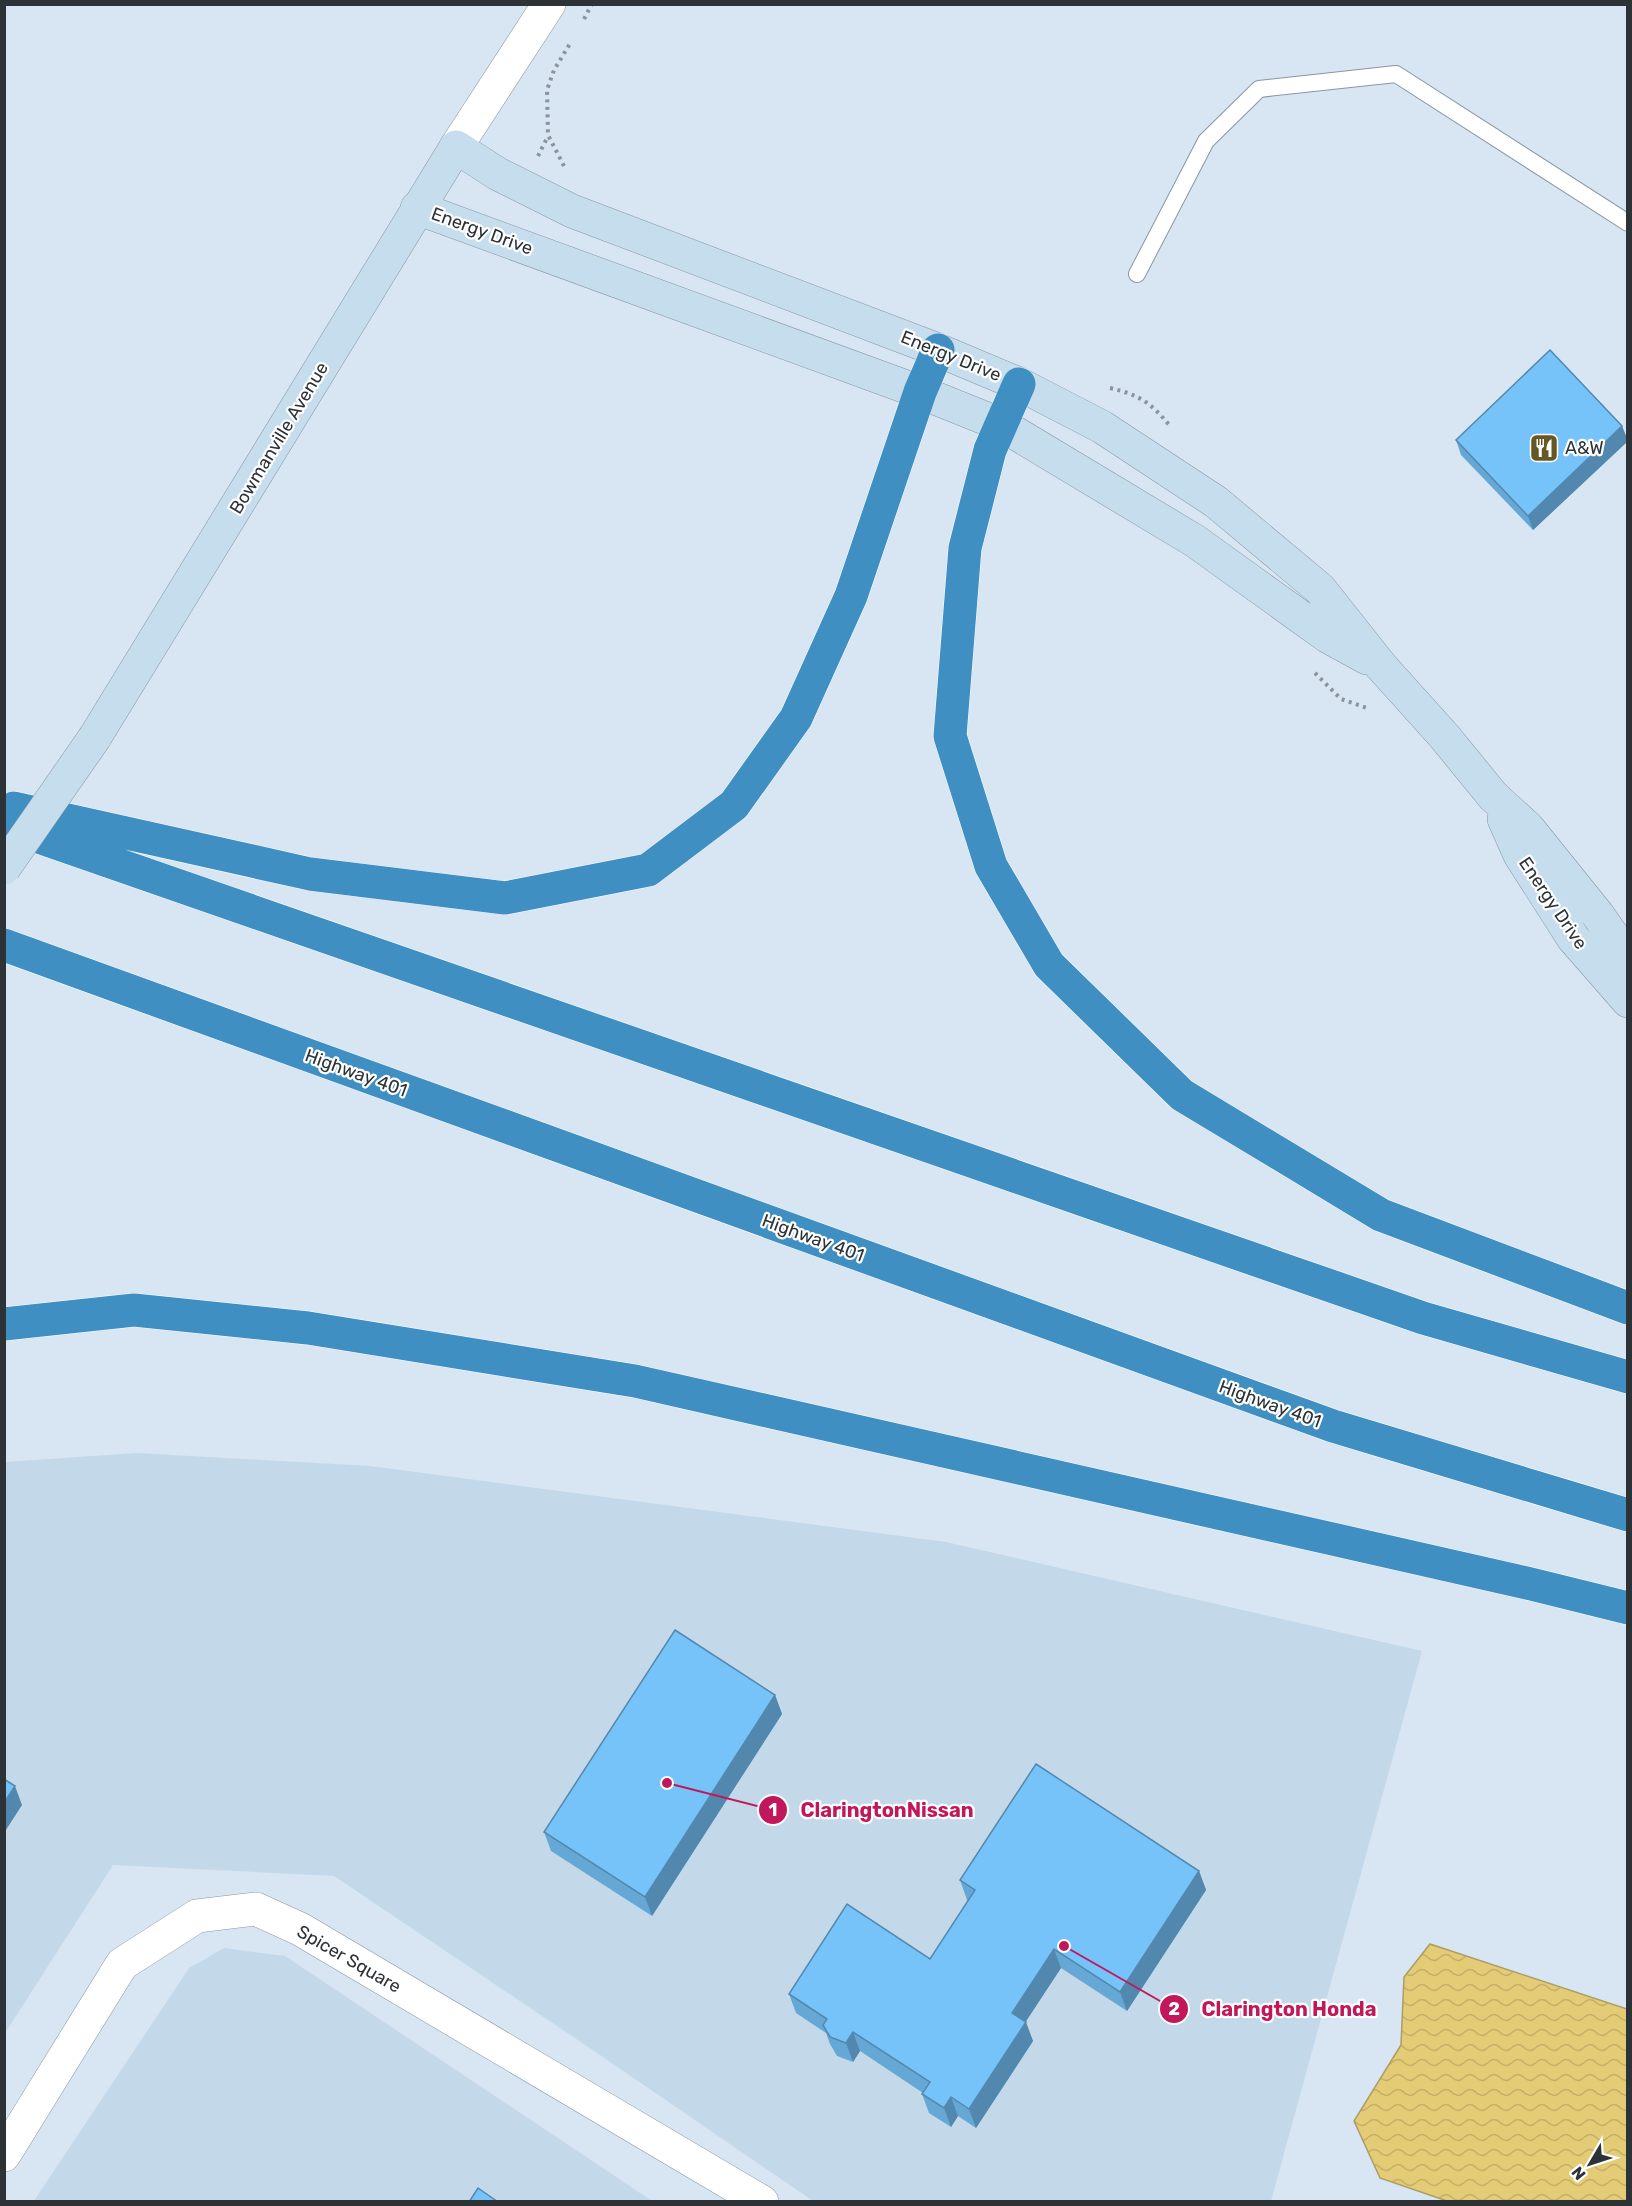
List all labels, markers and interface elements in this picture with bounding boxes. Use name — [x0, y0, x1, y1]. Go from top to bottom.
street label: Energy Drive — [428, 202, 536, 260]
street label: Energy Drive — [898, 326, 1004, 386]
street label: Bowmanville Avenue — [225, 358, 333, 518]
restaurant icon: A&W — [1528, 432, 1560, 464]
place label: A&W — [1565, 437, 1604, 459]
street label: Energy Drive — [1514, 853, 1592, 953]
street label: Highway 401 — [302, 1044, 410, 1102]
street label: Highway 401 — [759, 1209, 867, 1267]
street label: Highway 401 — [1216, 1375, 1324, 1433]
callout: ClaringtonNissan — [758, 1791, 985, 1829]
text: ClaringtonNissan — [800, 1798, 974, 1822]
text: 1 — [769, 1799, 777, 1821]
street label: Spicer Square — [293, 1920, 405, 1998]
callout: Clarington Honda — [1159, 1990, 1388, 2028]
text: Clarington Honda — [1202, 1997, 1376, 2021]
text: 2 — [1168, 1998, 1180, 2020]
north arrow — [1560, 2134, 1620, 2194]
text: N — [1568, 2163, 1590, 2184]

